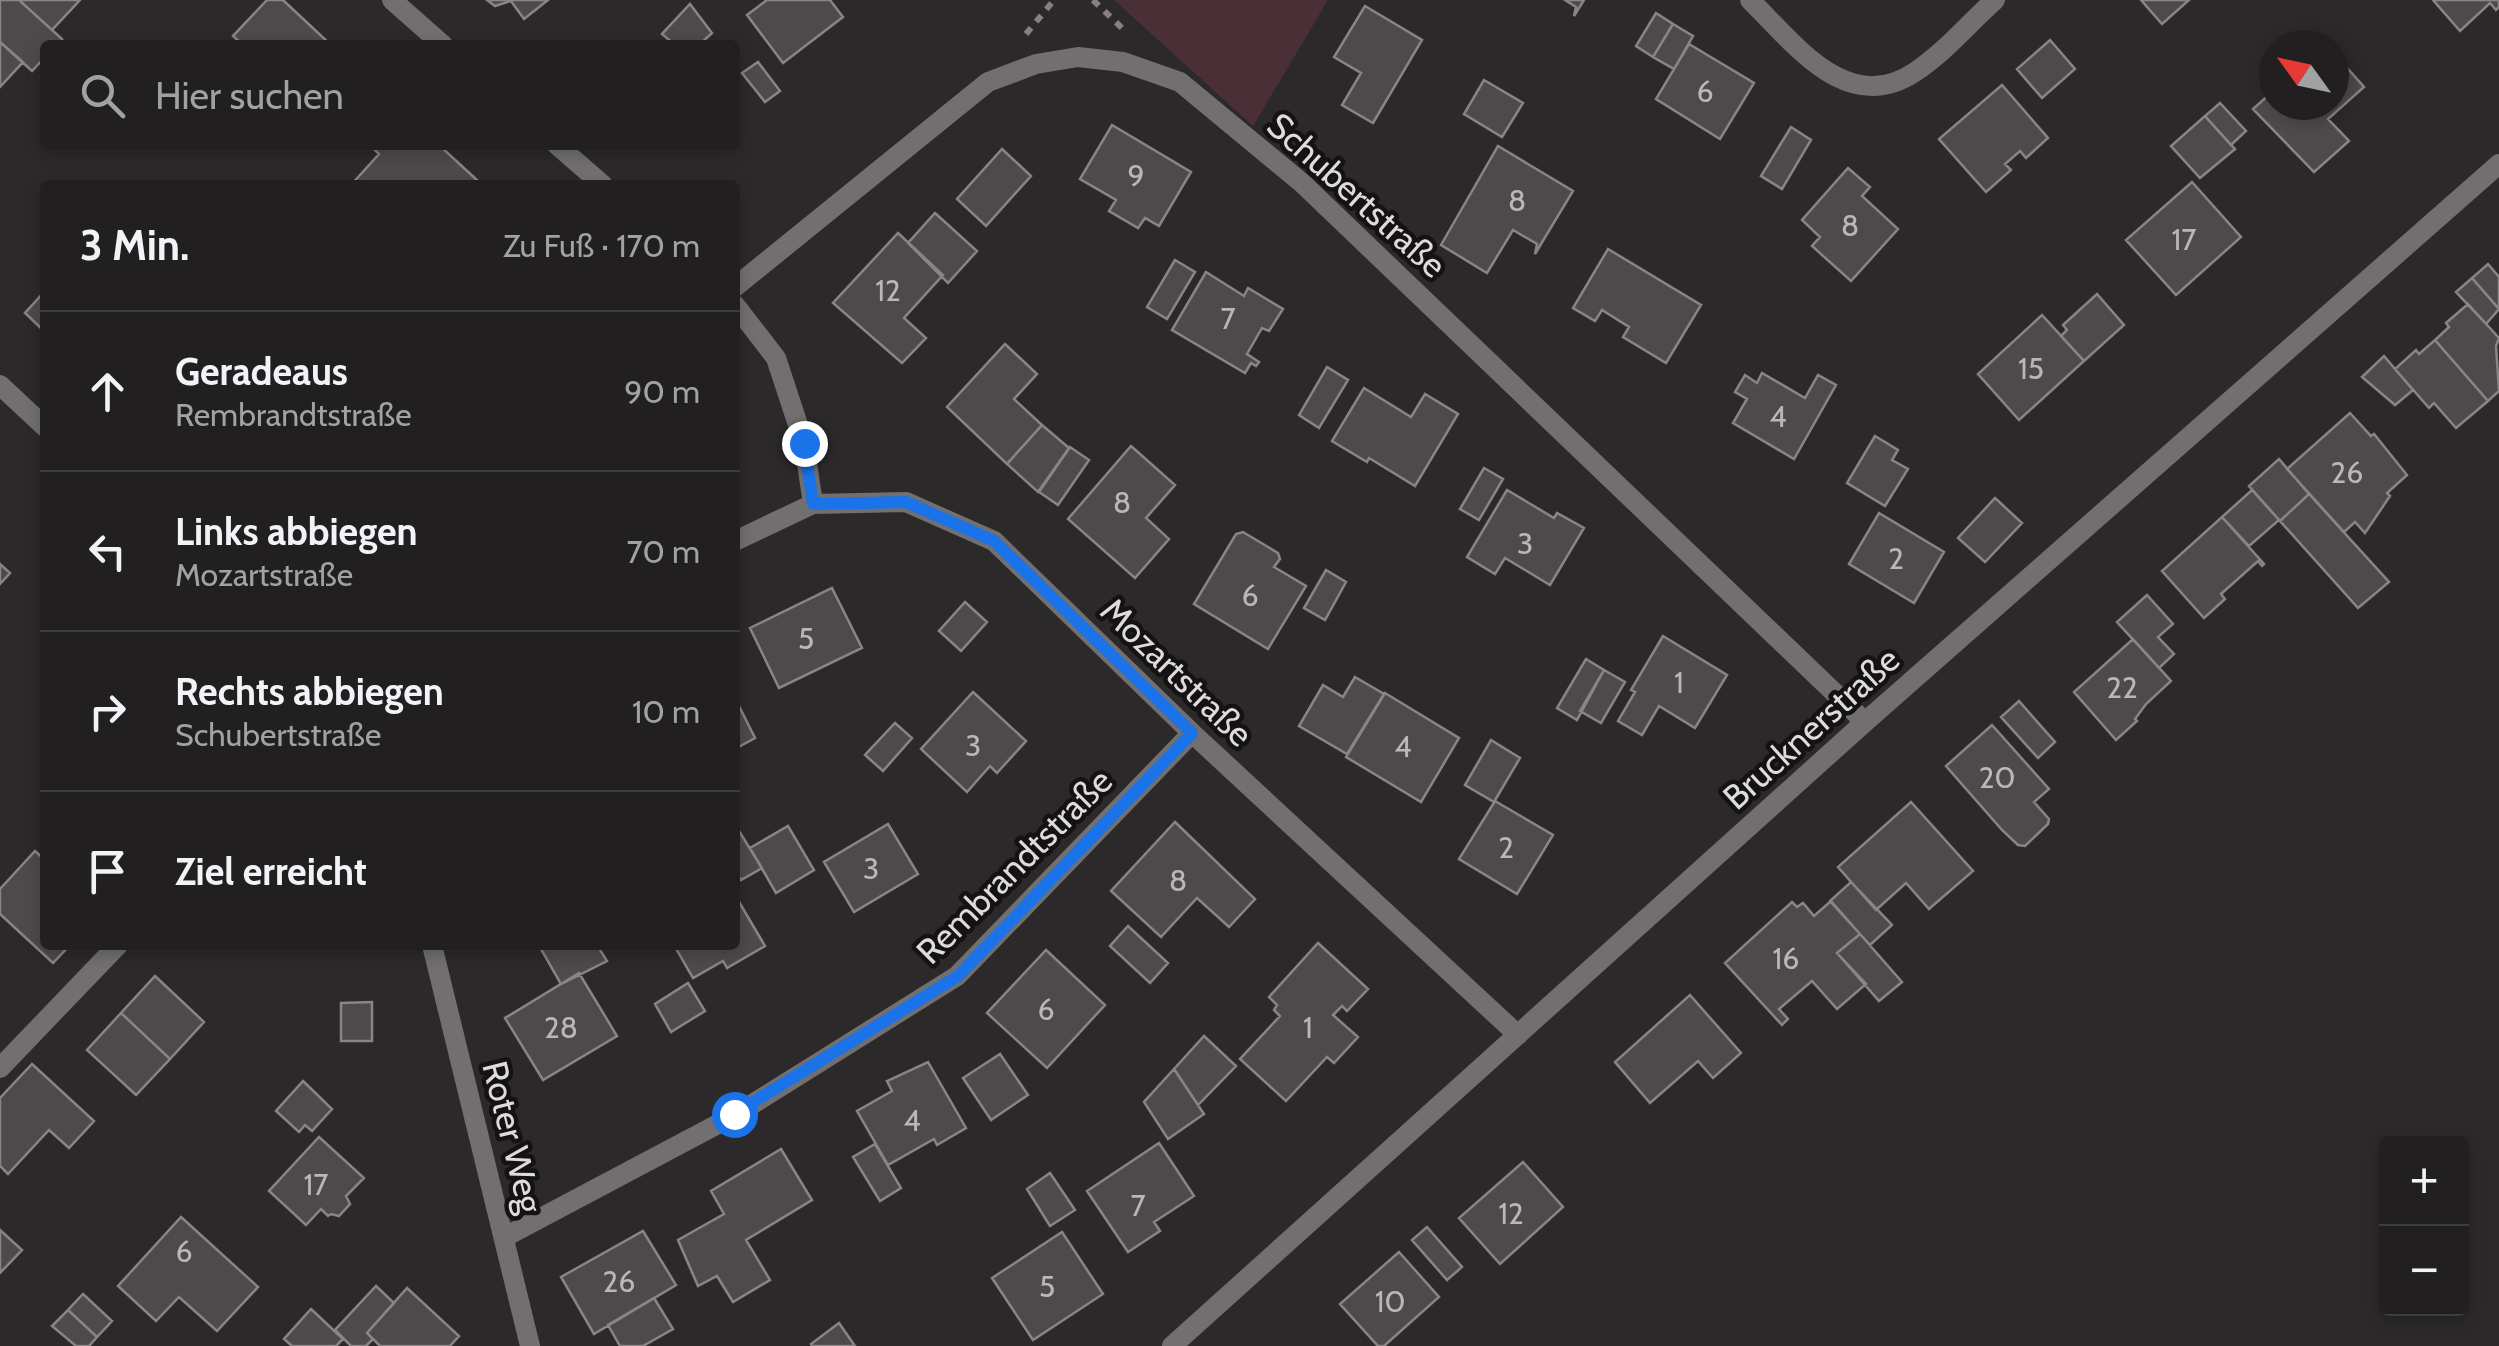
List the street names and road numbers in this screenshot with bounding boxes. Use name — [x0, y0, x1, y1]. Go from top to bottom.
street label: Schubertstraße — [1259, 104, 1455, 286]
street label: Mozartstraße — [1092, 589, 1262, 755]
street label: Brucknerstraße — [1714, 638, 1908, 818]
street label: Rembrandtstraße — [907, 759, 1121, 973]
street label: Roter Weg — [473, 1057, 553, 1218]

